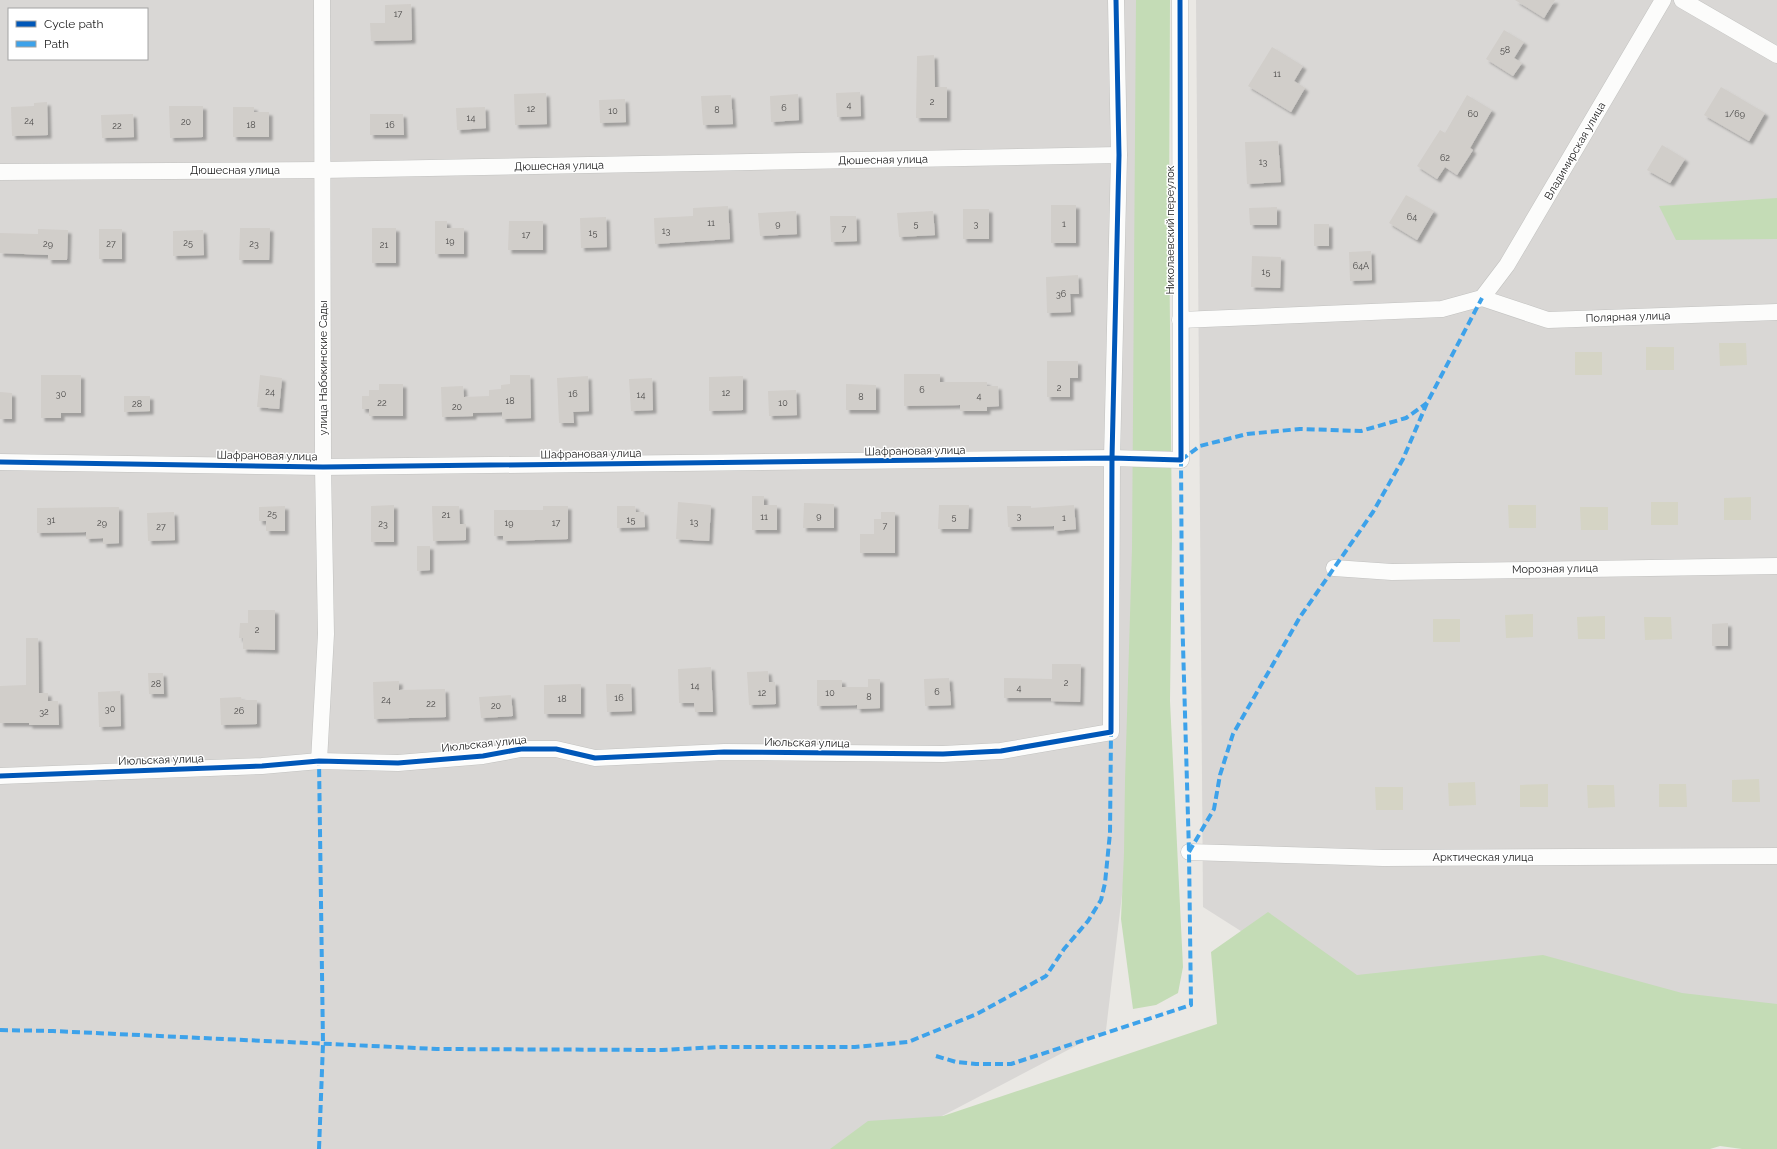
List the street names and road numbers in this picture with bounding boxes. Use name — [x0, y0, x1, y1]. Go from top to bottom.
street label: Владимирская улица — [1542, 100, 1608, 202]
street label: Дюшесная улица — [838, 153, 928, 167]
street label: Дюшесная улица — [514, 159, 604, 173]
street label: Дюшесная улица — [190, 164, 280, 177]
street label: Николаевский переулок — [1164, 165, 1177, 295]
street label: улица Набокинские Сады — [317, 301, 330, 435]
street label: Полярная улица — [1585, 309, 1671, 325]
street label: Шафрановая улица — [864, 444, 966, 458]
street label: Шафрановая улица — [540, 447, 642, 461]
street label: Шафрановая улица — [216, 449, 318, 463]
street label: Морозная улица — [1512, 562, 1598, 576]
street label: Июльская улица — [441, 733, 527, 755]
street label: Июльская улица — [764, 736, 850, 750]
street label: Июльская улица — [118, 752, 204, 768]
street label: Арктическая улица — [1433, 851, 1533, 864]

